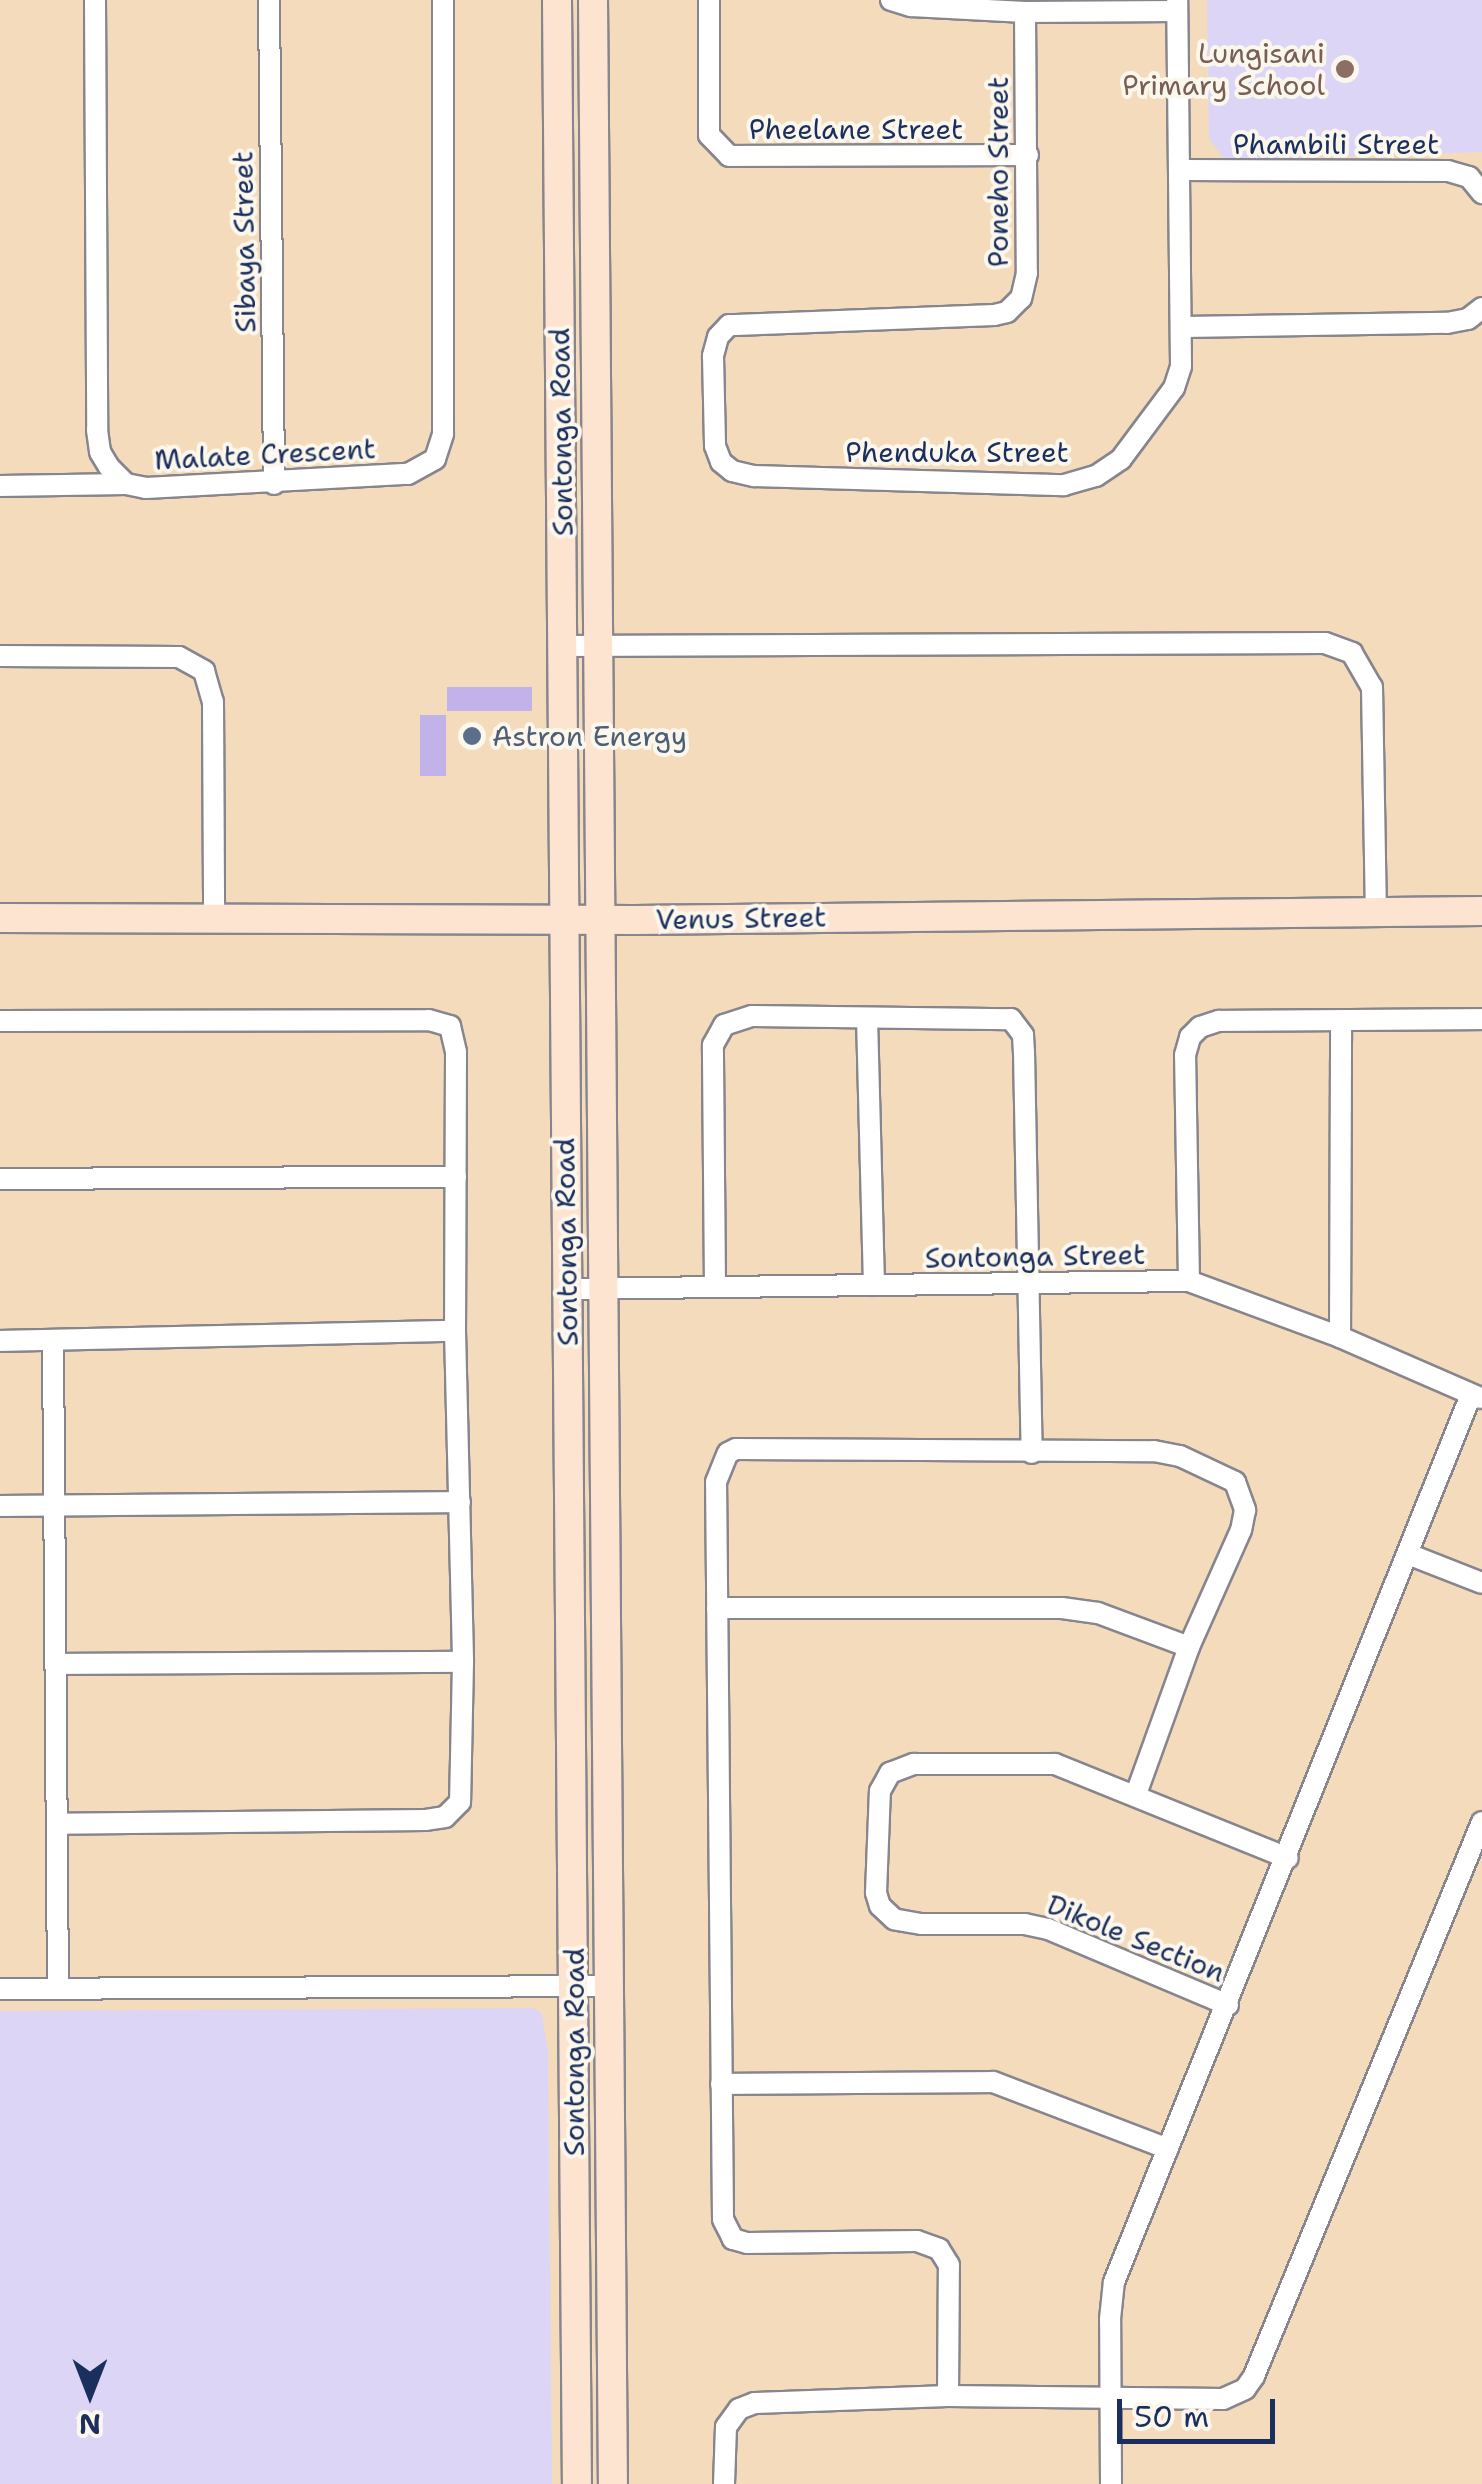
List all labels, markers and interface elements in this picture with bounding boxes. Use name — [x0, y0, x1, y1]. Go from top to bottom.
place label: Lungisani Primary School — [1122, 36, 1325, 102]
marker: Lungisani Primary School — [1334, 58, 1356, 80]
street label: Poneho Street — [981, 77, 1015, 267]
street label: Pheelane Street — [749, 112, 963, 146]
street label: Phambili Street — [1233, 127, 1439, 161]
street label: Sibaya Street — [226, 151, 262, 333]
street label: Sontonga Road — [542, 327, 580, 537]
street label: Malate Crescent — [154, 431, 376, 477]
street label: Phenduka Street — [845, 435, 1069, 469]
place label: Astron Energy — [492, 719, 687, 753]
marker: Astron Energy — [461, 725, 483, 747]
street label: Venus Street — [655, 900, 827, 936]
street label: Sontonga Road — [547, 1137, 585, 1347]
street label: Sontonga Street — [924, 1237, 1146, 1275]
street label: Dikole Section — [1042, 1887, 1230, 1989]
street label: Sontonga Road — [557, 1948, 591, 2156]
north arrow — [40, 2344, 140, 2444]
scale bar — [1122, 2379, 1280, 2441]
text: 50 m — [1134, 2396, 1209, 2437]
text: N — [79, 2405, 101, 2443]

